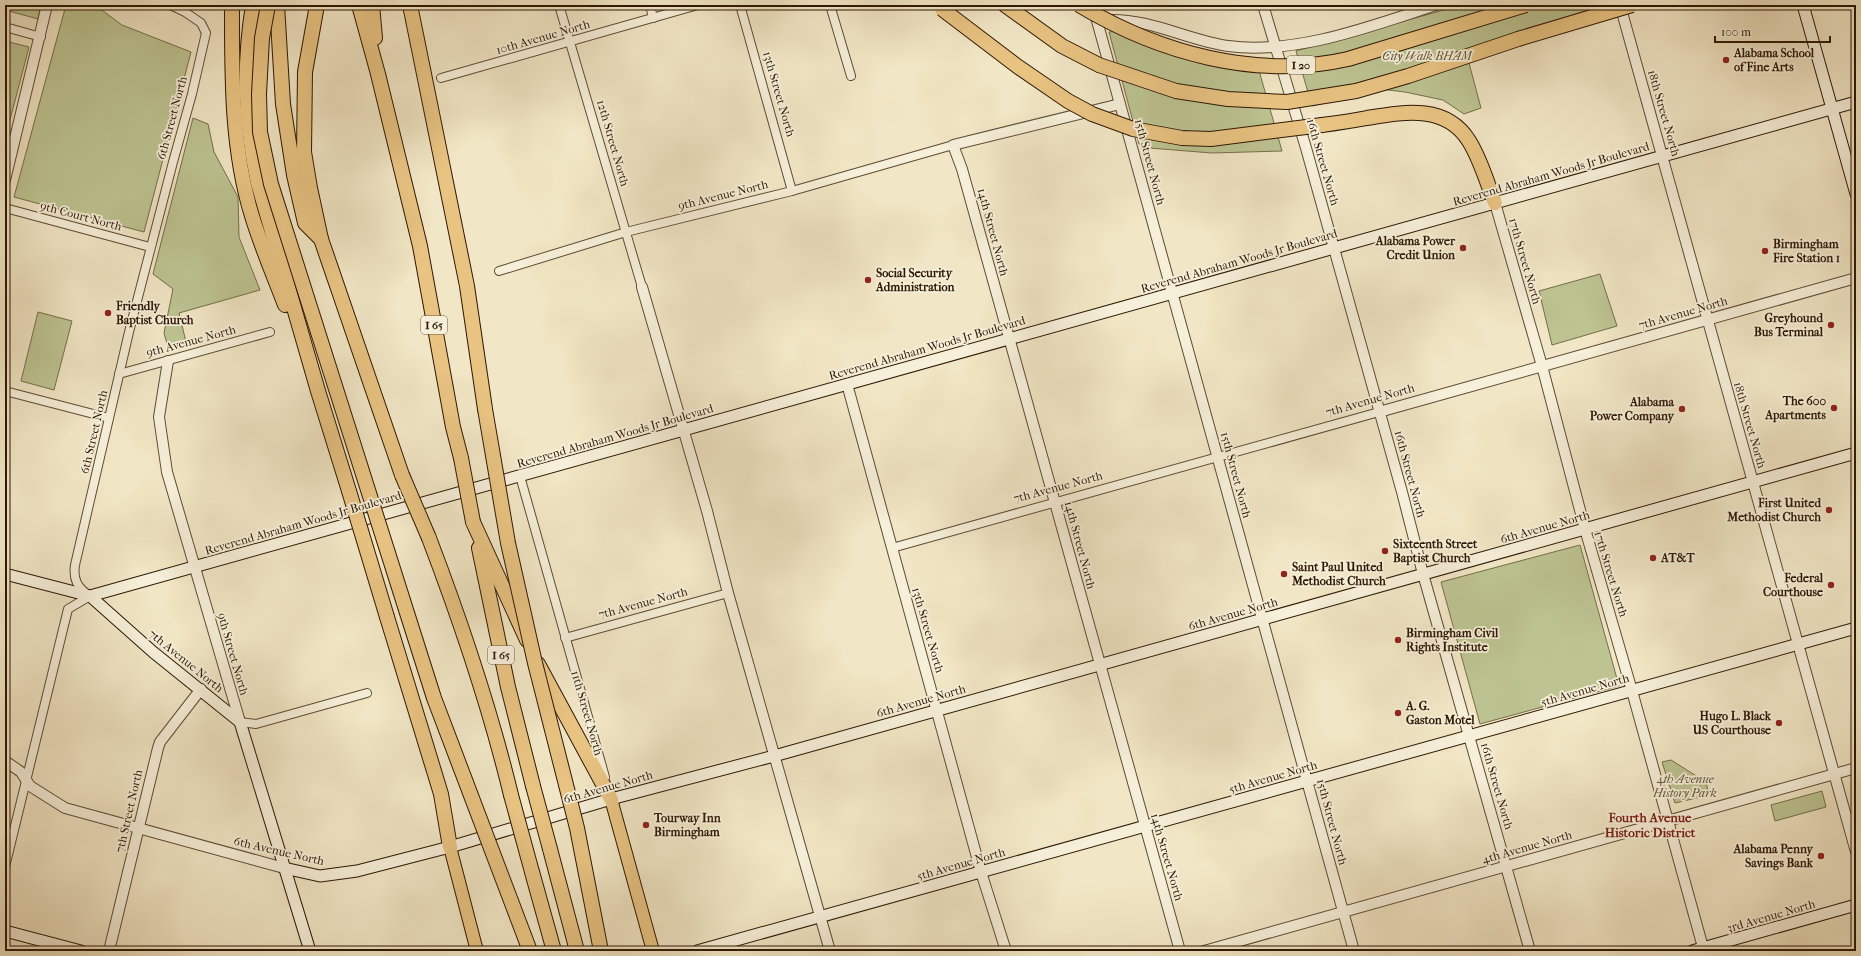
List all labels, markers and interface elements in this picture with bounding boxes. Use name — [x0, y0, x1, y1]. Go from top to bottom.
street label: 10th Avenue North — [495, 17, 592, 57]
scale bar — [1715, 18, 1830, 44]
text: 100 m — [1721, 25, 1751, 39]
place label: Alabama School of Fine Arts — [1733, 46, 1815, 74]
park label: City Walk BHAM — [1382, 49, 1473, 63]
street label: 13th Street North — [760, 50, 798, 139]
marker: Alabama School of Fine Arts — [1721, 55, 1731, 65]
road number: I 20 — [1287, 56, 1315, 74]
street label: 18th Street North — [1645, 68, 1683, 158]
street label: 6th Street North — [154, 75, 190, 161]
street label: 12th Street North — [594, 98, 632, 188]
street label: 16th Street North — [1304, 117, 1342, 207]
street label: 15th Street North — [1132, 118, 1168, 207]
street label: Reverend Abraham Woods Jr Boulevard — [1451, 139, 1651, 209]
street label: 9th Avenue North — [677, 177, 770, 213]
street label: 14th Street North — [975, 187, 1012, 278]
street label: 9th Court North — [39, 198, 124, 234]
street label: 17th Street North — [1506, 216, 1544, 306]
street label: Reverend Abraham Woods Jr Boulevard — [1139, 226, 1339, 296]
place label: Alabama Power Credit Union — [1375, 234, 1456, 262]
place label: Birmingham Fire Station 1 — [1772, 237, 1840, 265]
marker: Alabama Power Credit Union — [1458, 243, 1468, 253]
marker: Birmingham Fire Station 1 — [1760, 246, 1770, 256]
place label: Social Security Administration — [875, 266, 955, 294]
marker: Social Security Administration — [863, 275, 873, 285]
street label: 7th Avenue North — [1637, 294, 1729, 332]
place label: Friendly Baptist Church — [115, 299, 194, 328]
marker: Friendly Baptist Church — [103, 308, 113, 318]
place label: Greyhound Bus Terminal — [1754, 311, 1824, 339]
street label: Reverend Abraham Woods Jr Boulevard — [827, 313, 1027, 383]
road number: I 65 — [421, 316, 447, 334]
marker: Greyhound Bus Terminal — [1826, 320, 1836, 330]
street label: 9th Avenue North — [145, 322, 238, 360]
street label: 18th Street North — [1731, 380, 1769, 470]
street label: 7th Avenue North — [1324, 381, 1416, 419]
street label: 6th Street North — [78, 389, 110, 475]
place label: The 600 Apartments — [1764, 394, 1827, 423]
place label: Alabama Power Company — [1590, 395, 1675, 424]
street label: Reverend Abraham Woods Jr Boulevard — [515, 401, 715, 471]
marker: The 600 Apartments — [1829, 403, 1839, 413]
marker: Alabama Power Company — [1677, 404, 1687, 414]
street label: 16th Street North — [1392, 429, 1428, 519]
street label: 15th Street North — [1218, 431, 1254, 520]
street label: 7th Avenue North — [1012, 468, 1104, 506]
street label: Reverend Abraham Woods Jr Boulevard — [203, 488, 403, 558]
place label: First United Methodist Church — [1726, 496, 1821, 524]
street label: 14th Street North — [1062, 500, 1099, 591]
marker: First United Methodist Church — [1824, 505, 1834, 515]
street label: 6th Avenue North — [1499, 507, 1592, 546]
street label: 17th Street North — [1591, 529, 1631, 619]
place label: Sixteenth Street Baptist Church — [1393, 537, 1478, 566]
marker: Sixteenth Street Baptist Church — [1380, 546, 1390, 556]
place label: AT&T — [1660, 551, 1695, 565]
marker: AT&T — [1648, 553, 1658, 563]
place label: Saint Paul United Methodist Church — [1291, 560, 1386, 588]
marker: Saint Paul United Methodist Church — [1279, 569, 1289, 579]
place label: Federal Courthouse — [1763, 571, 1824, 599]
marker: Federal Courthouse — [1826, 580, 1836, 590]
street label: 7th Avenue North — [597, 584, 689, 622]
street label: 13th Street North — [909, 586, 947, 675]
street label: 6th Avenue North — [1187, 594, 1280, 633]
street label: 9th Street North — [215, 611, 252, 697]
place label: Birmingham Civil Rights Institute — [1406, 626, 1499, 655]
street label: 7th Avenue North — [146, 627, 226, 695]
marker: Birmingham Civil Rights Institute — [1393, 635, 1403, 645]
road number: I 65 — [488, 646, 514, 664]
street label: 11th Street North — [568, 669, 606, 757]
street label: 5th Avenue North — [1539, 671, 1631, 709]
street label: 6th Avenue North — [875, 681, 968, 720]
place label: A. G. Gaston Motel — [1405, 699, 1475, 727]
marker: A. G. Gaston Motel — [1393, 708, 1403, 718]
place label: Hugo L. Black US Courthouse — [1692, 709, 1772, 737]
marker: Hugo L. Black US Courthouse — [1774, 718, 1784, 728]
street label: 16th Street North — [1478, 741, 1516, 831]
street label: 5th Avenue North — [1227, 758, 1319, 796]
street label: 6th Avenue North — [562, 767, 655, 806]
street label: 7th Street North — [113, 768, 145, 854]
park label: 4th Avenue History Park — [1652, 772, 1717, 800]
street label: 15th Street North — [1314, 778, 1350, 867]
district label: Fourth Avenue Historic District — [1605, 810, 1696, 840]
place label: Tourway Inn Birmingham — [653, 811, 722, 840]
street label: 14th Street North — [1148, 812, 1186, 903]
marker: Tourway Inn Birmingham — [641, 820, 651, 830]
street label: 4th Avenue North — [1480, 827, 1574, 867]
street label: 6th Avenue North — [232, 834, 326, 868]
place label: Alabama Penny Savings Bank — [1733, 842, 1814, 871]
street label: 5th Avenue North — [915, 845, 1007, 883]
marker: Alabama Penny Savings Bank — [1816, 851, 1826, 861]
street label: 3rd Avenue North — [1725, 897, 1817, 935]

